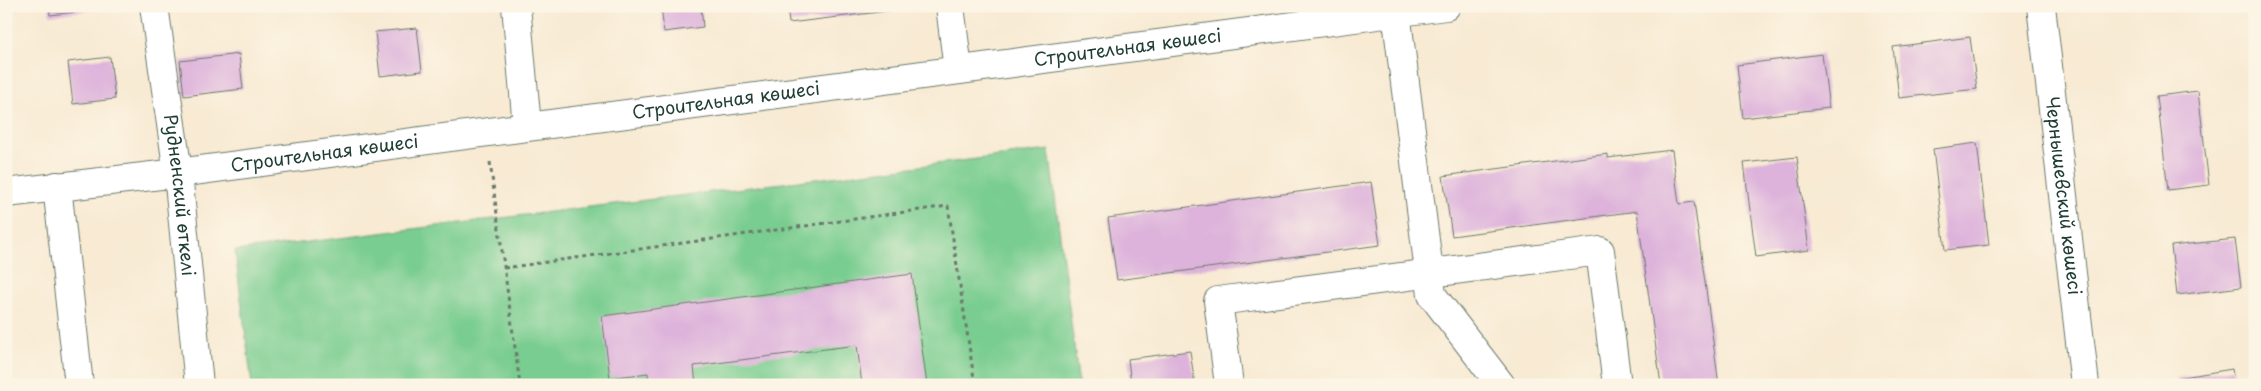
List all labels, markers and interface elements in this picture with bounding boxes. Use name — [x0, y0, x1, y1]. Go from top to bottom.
street label: Строительная көшесі — [1032, 21, 1223, 72]
street label: Строительная көшесі — [630, 74, 821, 125]
street label: Чернышевский көшесі — [2040, 95, 2089, 296]
street label: Рудненский өткелі — [158, 112, 203, 277]
street label: Строительная көшесі — [229, 126, 420, 178]

